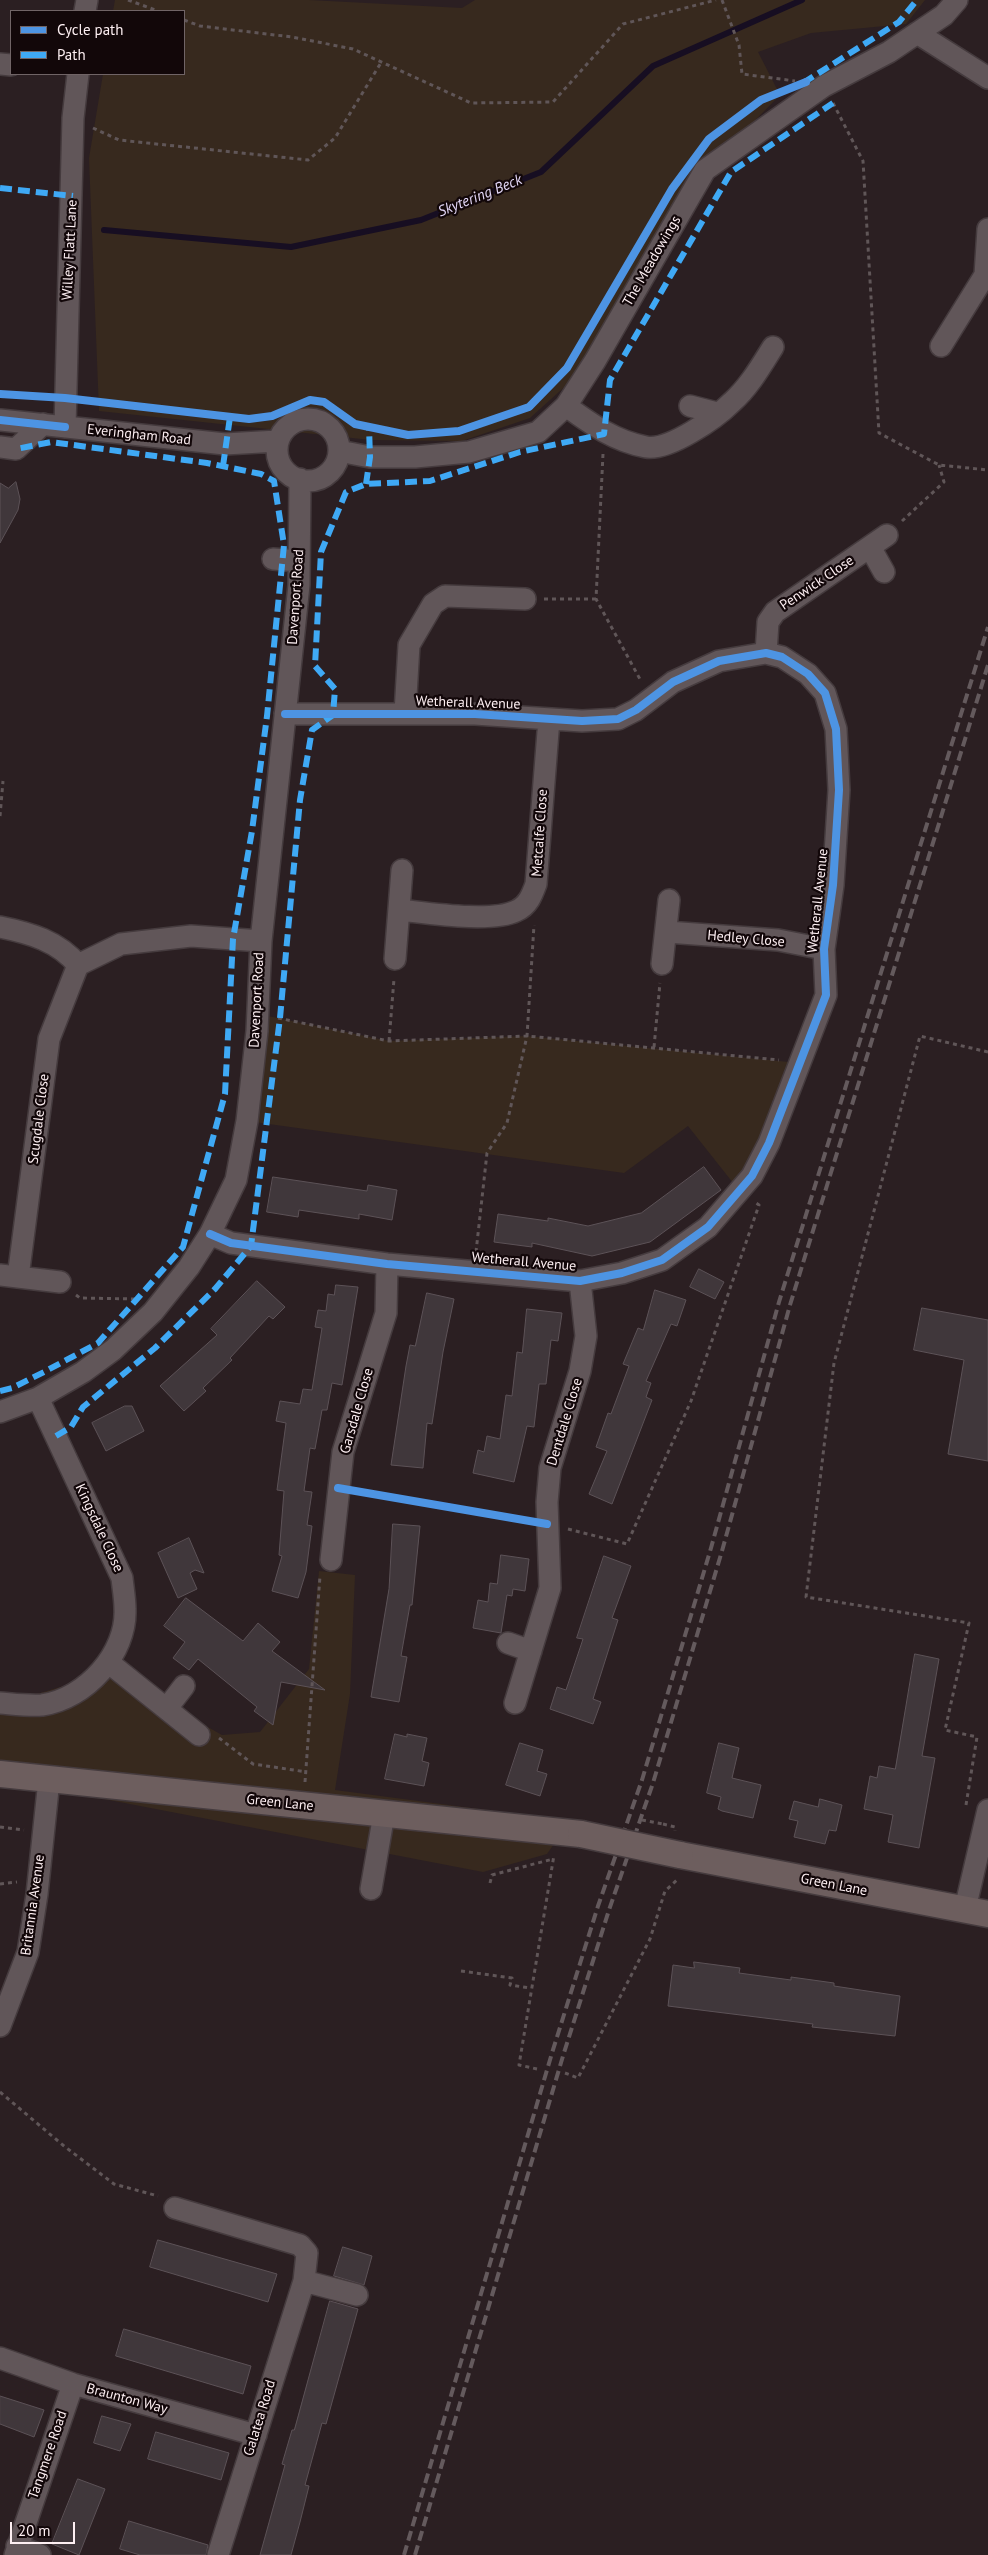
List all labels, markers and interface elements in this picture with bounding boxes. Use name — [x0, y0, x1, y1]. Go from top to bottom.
legend — [10, 10, 185, 75]
text: Cycle path — [57, 20, 123, 39]
text: Path — [57, 45, 86, 64]
water label: Skytering Beck — [435, 171, 525, 221]
street label: Willey Flatt Lane — [59, 199, 81, 301]
street label: The Meadowings — [619, 213, 685, 309]
street label: Everingham Road — [86, 421, 192, 449]
street label: Davenport Road — [284, 549, 308, 645]
street label: Penwick Close — [777, 552, 857, 614]
street label: Wetherall Avenue — [415, 693, 521, 713]
street label: Metcalfe Close — [529, 789, 551, 877]
street label: Wetherall Avenue — [804, 848, 832, 954]
street label: Hedley Close — [707, 927, 785, 951]
street label: Davenport Road — [246, 952, 268, 1048]
street label: Scugdale Close — [25, 1073, 53, 1165]
street label: Wetherall Avenue — [471, 1249, 577, 1275]
street label: Garsdale Close — [337, 1366, 377, 1456]
street label: Dentdale Close — [544, 1376, 586, 1468]
street label: Kingsdale Close — [71, 1481, 127, 1575]
street label: Green Lane — [246, 1791, 314, 1815]
street label: Britannia Avenue — [18, 1853, 48, 1957]
street label: Green Lane — [799, 1870, 869, 1900]
street label: Galatea Road — [240, 2378, 280, 2458]
street label: Braunton Way — [85, 2380, 169, 2418]
street label: Tangmere Road — [25, 2409, 71, 2501]
scale bar — [12, 2512, 78, 2544]
text: 20 m — [18, 2521, 51, 2540]

